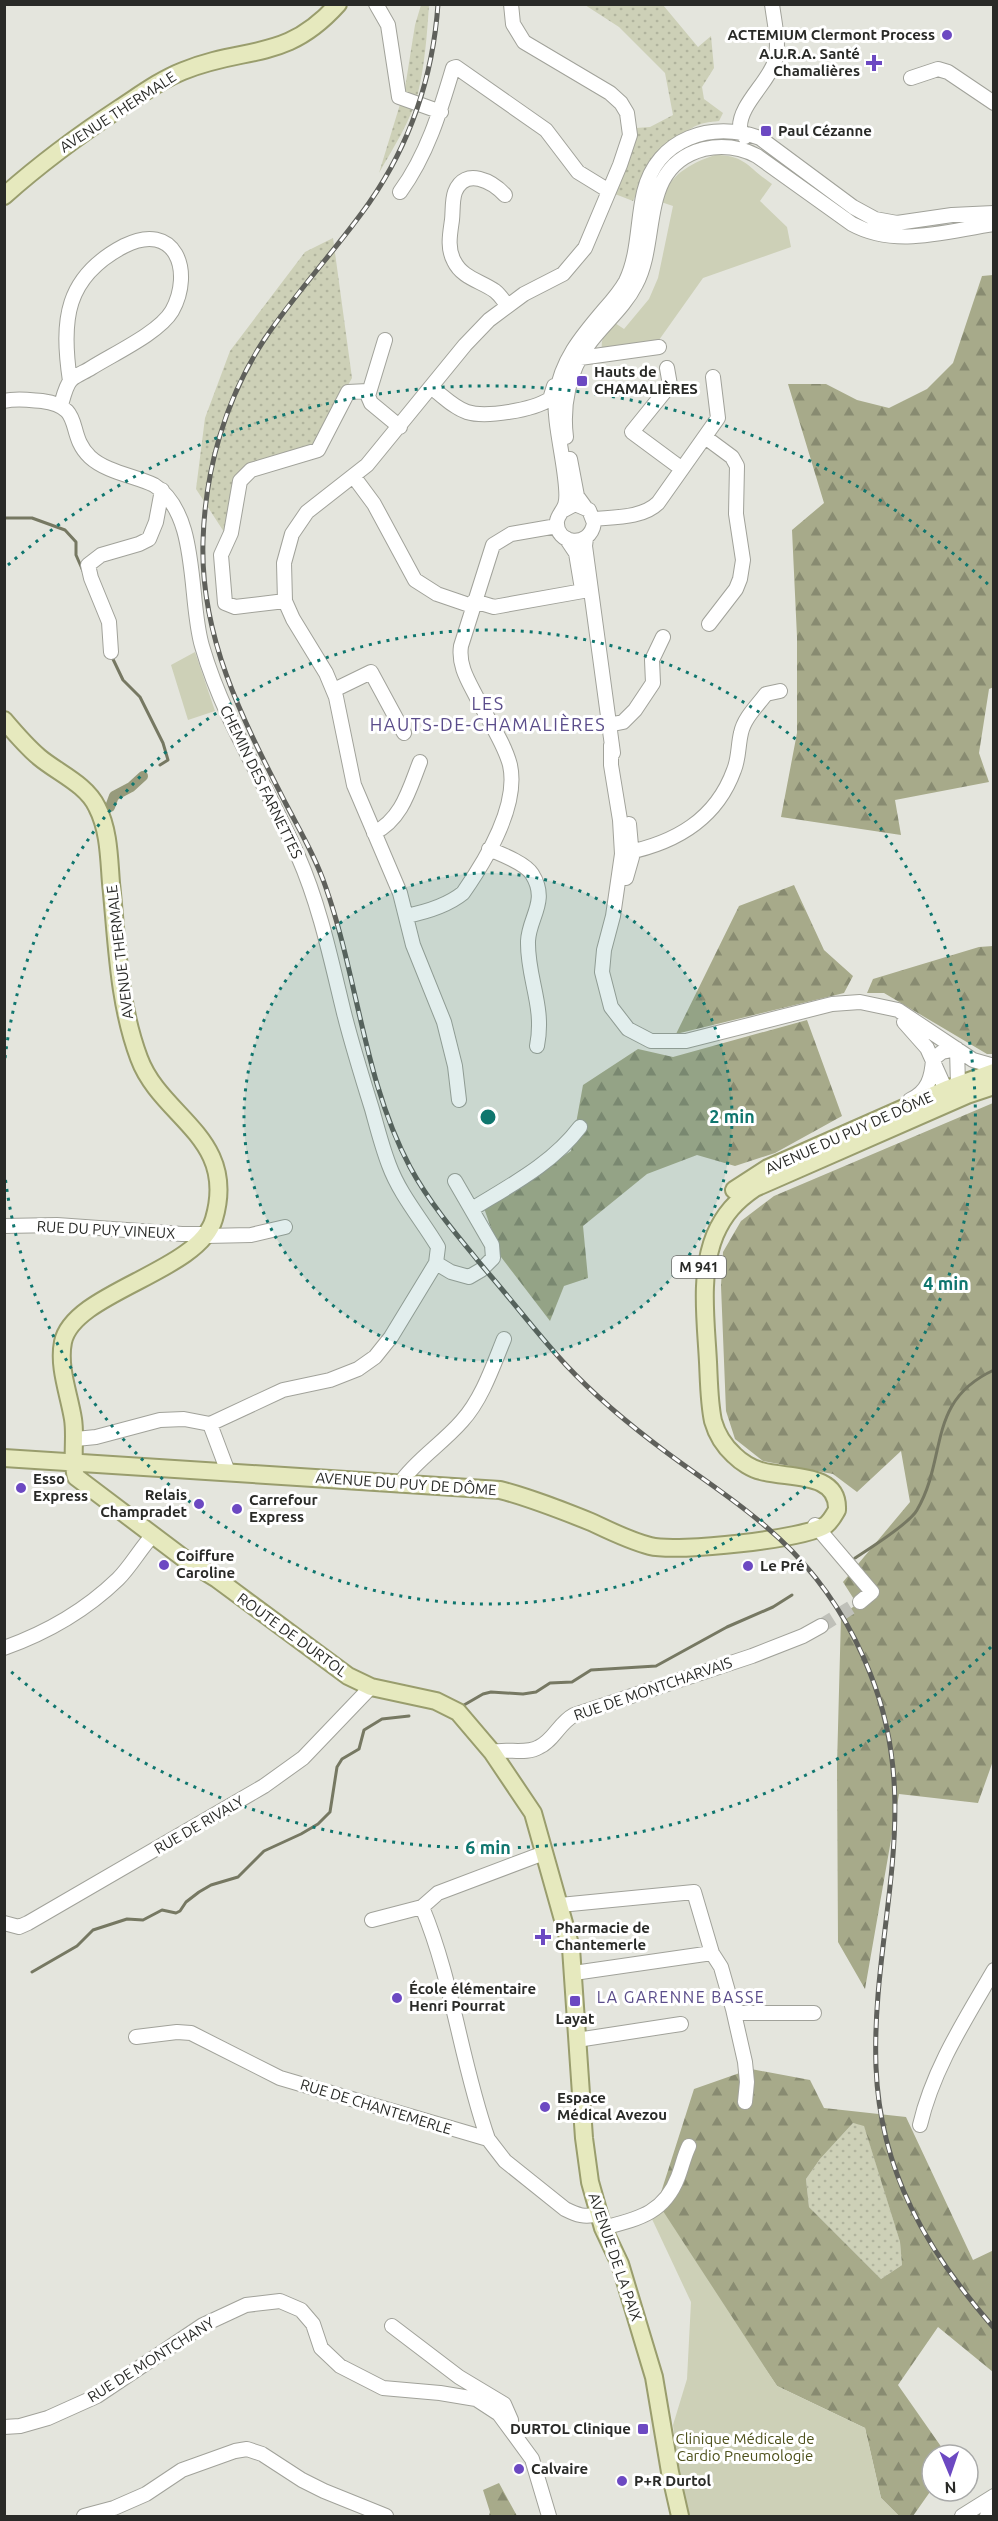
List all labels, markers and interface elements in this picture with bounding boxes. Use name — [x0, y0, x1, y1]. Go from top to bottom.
place label: ACTEMIUM Clermont Process — [728, 26, 935, 43]
marker: ACTEMIUM Clermont Process — [940, 28, 954, 42]
place label: A.U.R.A. Santé Chamalières — [759, 45, 860, 79]
marker: A.U.R.A. Santé Chamalières — [865, 54, 883, 72]
street label: AVENUE THERMALE — [56, 68, 179, 156]
place label: Paul Cézanne — [778, 122, 872, 139]
marker: Paul Cézanne — [759, 124, 773, 138]
place label: Hauts de CHAMALIÈRES — [594, 363, 698, 397]
marker: Hauts de CHAMALIÈRES — [575, 374, 589, 388]
district label: LES HAUTS-DE-CHAMALIÈRES — [370, 693, 606, 734]
street label: CHEMIN DES FARNETTES — [217, 702, 306, 861]
street label: AVENUE THERMALE — [103, 884, 136, 1020]
street label: AVENUE DU PUY DE DÔME — [762, 1088, 935, 1177]
text: 2 min — [709, 1106, 755, 1126]
centre of rings — [478, 1107, 498, 1127]
street label: RUE DU PUY VINEUX — [36, 1217, 176, 1242]
road number: M 941 — [672, 1256, 726, 1278]
text: 4 min — [923, 1273, 969, 1293]
street label: AVENUE DU PUY DE DÔME — [315, 1469, 497, 1498]
place label: Esso Express — [33, 1470, 88, 1504]
marker: Esso Express — [14, 1481, 28, 1495]
place label: Relais Champradet — [100, 1486, 188, 1520]
place label: Carrefour Express — [249, 1491, 319, 1525]
marker: Relais Champradet — [192, 1497, 206, 1511]
marker: Carrefour Express — [230, 1502, 244, 1516]
place label: Coiffure Caroline — [176, 1547, 235, 1581]
place label: Le Pré — [760, 1557, 805, 1574]
marker: Coiffure Caroline — [157, 1558, 171, 1572]
marker: Le Pré — [741, 1559, 755, 1573]
street label: ROUTE DE DURTOL — [234, 1589, 351, 1680]
street label: RUE DE MONTCHARVAIS — [571, 1653, 734, 1724]
street label: RUE DE RIVALY — [151, 1792, 247, 1857]
text: 6 min — [465, 1837, 511, 1857]
place label: Pharmacie de Chantemerle — [555, 1919, 650, 1953]
marker: Pharmacie de Chantemerle — [536, 1930, 550, 1944]
place label: École élémentaire Henri Pourrat — [409, 1980, 536, 2014]
district label: LA GARENNE BASSE — [597, 1988, 765, 2006]
marker: École élémentaire Henri Pourrat — [390, 1991, 404, 2005]
marker: Layat — [568, 1994, 582, 2008]
place label: Layat — [556, 2010, 595, 2027]
street label: RUE DE CHANTEMERLE — [298, 2075, 454, 2138]
place label: Espace Médical Avezou — [557, 2089, 667, 2123]
marker: Espace Médical Avezou — [538, 2100, 552, 2114]
street label: AVENUE DE LA PAIX — [586, 2190, 645, 2323]
street label: RUE DE MONTCHANY — [84, 2313, 217, 2406]
place label: DURTOL Clinique — [510, 2420, 631, 2437]
marker: DURTOL Clinique — [636, 2422, 650, 2436]
park label: Clinique Médicale de Cardio Pneumologie — [675, 2430, 815, 2464]
north arrow — [920, 2443, 980, 2503]
place label: Calvaire — [531, 2460, 588, 2477]
marker: Calvaire — [512, 2462, 526, 2476]
place label: P+R Durtol — [634, 2472, 711, 2489]
marker: P+R Durtol — [615, 2474, 629, 2488]
text: N — [944, 2479, 957, 2497]

